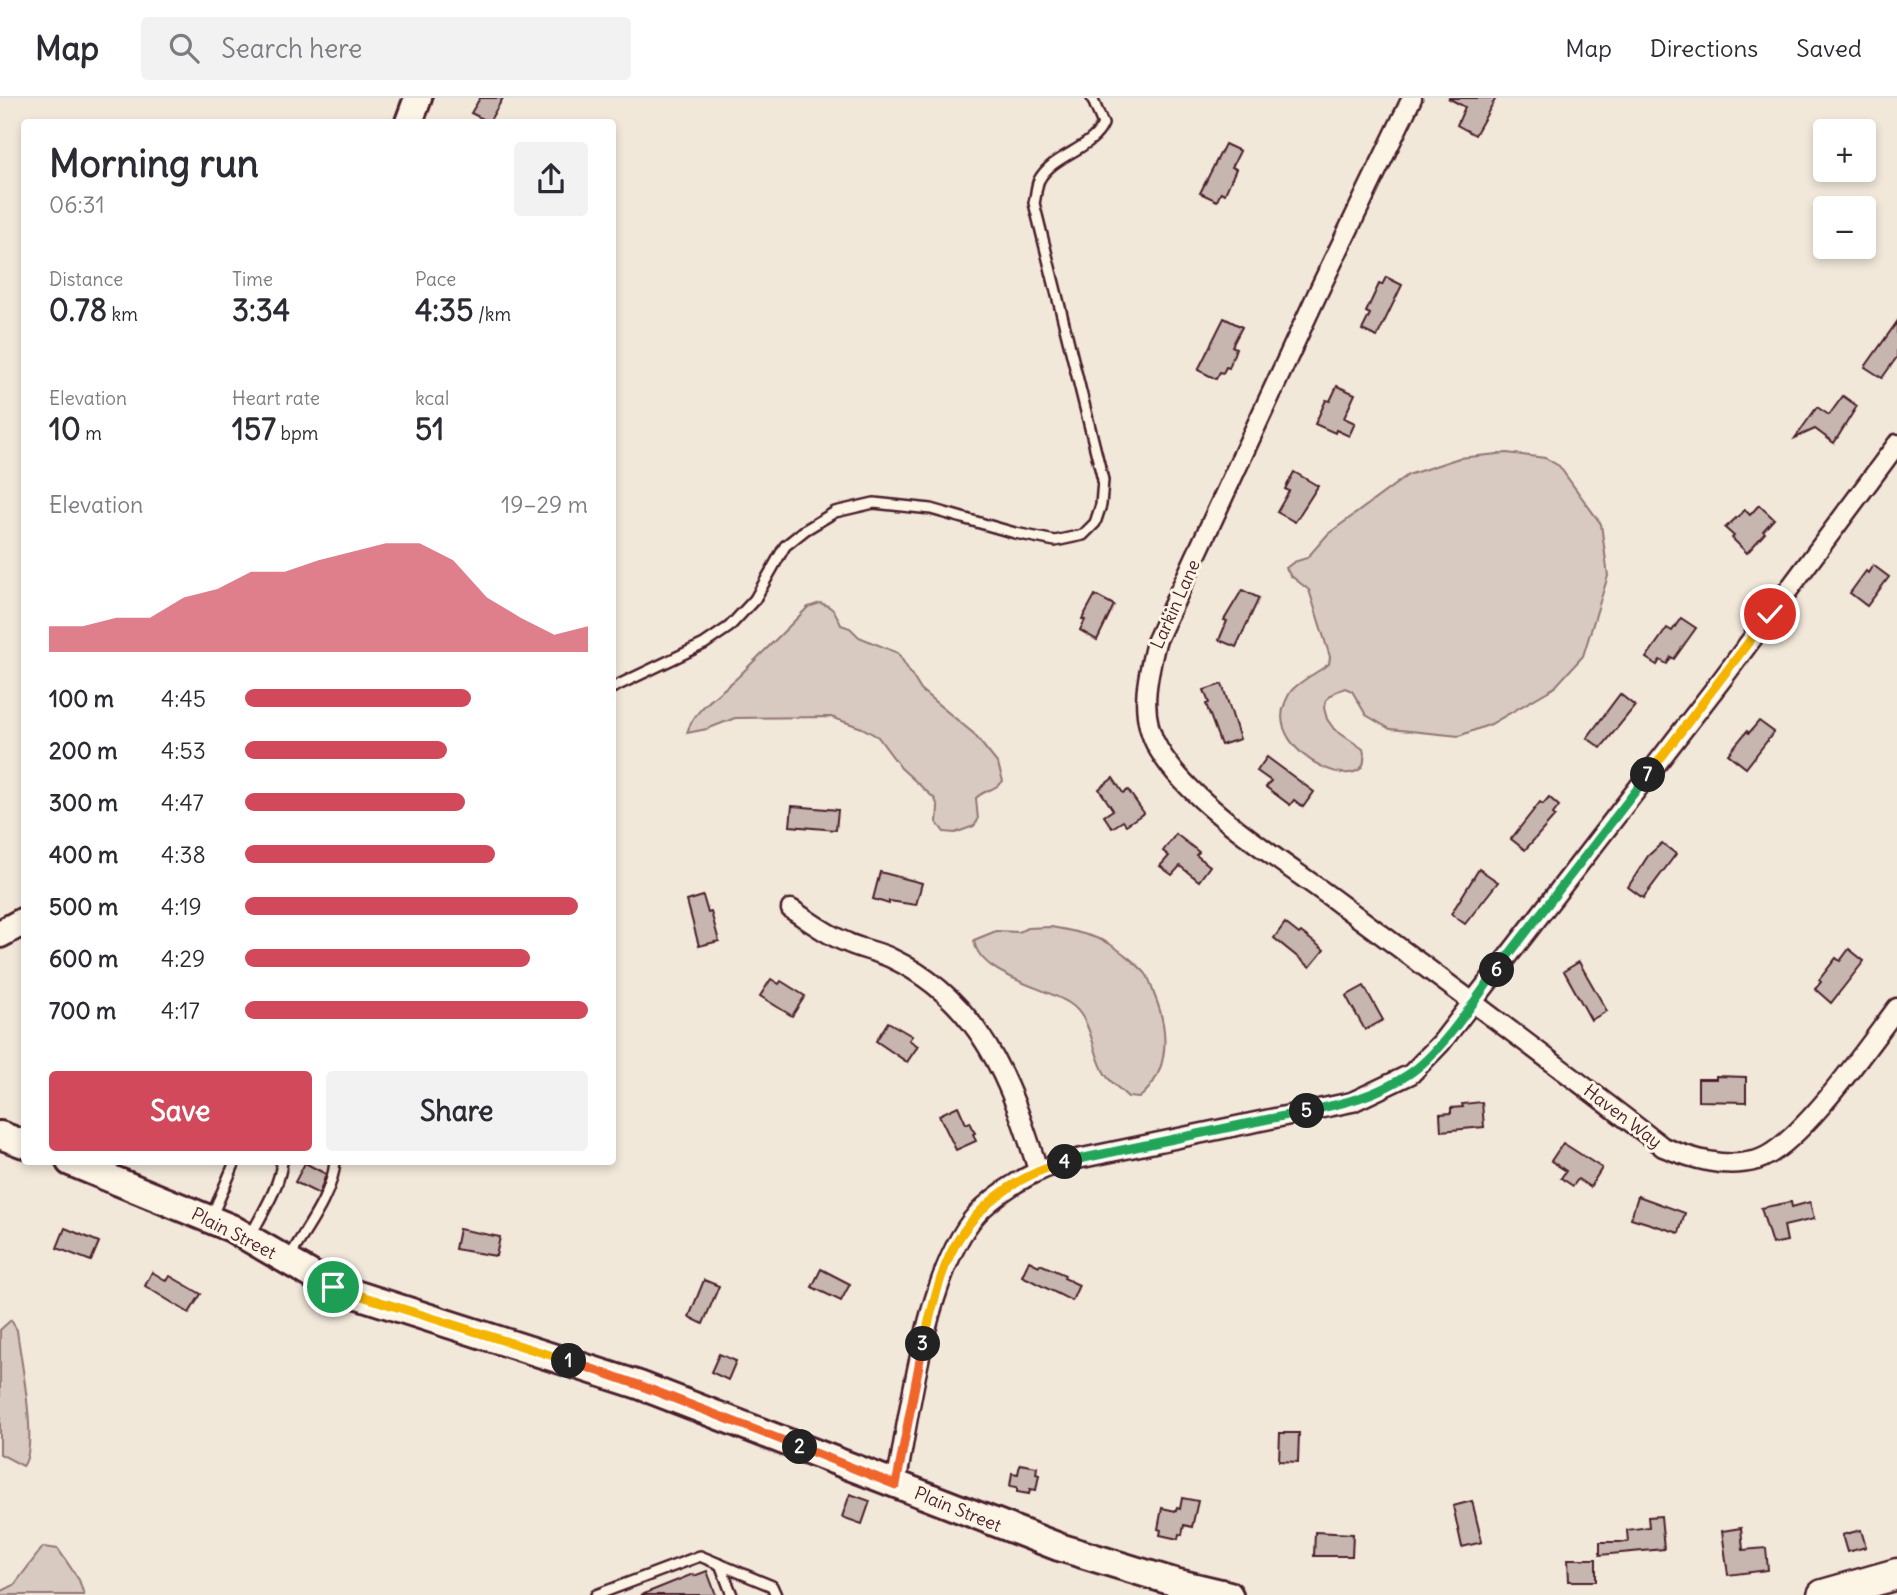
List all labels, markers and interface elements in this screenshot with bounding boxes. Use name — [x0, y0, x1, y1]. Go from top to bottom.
search box — [141, 17, 631, 80]
text: Map — [35, 27, 99, 69]
icon: search — [165, 29, 203, 67]
text: Search here — [221, 32, 362, 65]
text: Map — [1565, 33, 1612, 63]
text: Directions — [1650, 33, 1758, 63]
text: Saved — [1796, 33, 1862, 63]
map controls — [1813, 119, 1876, 259]
button: + — [1813, 119, 1876, 182]
text: Morning run — [49, 140, 259, 187]
button: share — [514, 142, 588, 216]
text: 06:31 — [49, 190, 105, 219]
button: − — [1813, 196, 1876, 259]
text: Distance — [49, 267, 123, 291]
text: Time — [232, 267, 273, 291]
text: Pace — [415, 267, 456, 291]
text: 0.78 — [49, 291, 107, 329]
text: 3:34 — [232, 291, 290, 329]
text: 4:35 — [415, 291, 473, 329]
text: km — [107, 302, 138, 326]
text: /km — [473, 302, 511, 326]
text: Elevation — [49, 386, 127, 410]
text: Heart rate — [232, 386, 320, 410]
text: kcal — [415, 386, 449, 410]
text: 10 — [49, 410, 81, 448]
text: 157 — [232, 410, 276, 448]
text: 51 — [415, 410, 444, 448]
text: m — [81, 421, 102, 445]
text: bpm — [276, 421, 318, 445]
text: Elevation — [49, 490, 143, 519]
text: 19–29 m — [501, 490, 588, 519]
street label: Larkin Lane — [1145, 556, 1205, 652]
pin — [1740, 584, 1800, 644]
icon: check — [1751, 595, 1789, 633]
text: 100 m — [49, 684, 114, 713]
text: 4:45 — [161, 684, 206, 713]
text: 200 m — [49, 736, 118, 765]
text: 4:53 — [161, 736, 206, 765]
pin: 7 — [1630, 758, 1666, 792]
text: 7 — [1643, 762, 1652, 786]
text: 300 m — [49, 788, 118, 817]
text: 4:47 — [161, 788, 204, 817]
text: 400 m — [49, 840, 118, 869]
text: 4:38 — [161, 840, 206, 869]
text: 500 m — [49, 892, 118, 921]
text: 4:19 — [161, 892, 202, 921]
text: 600 m — [49, 944, 118, 973]
text: 4:29 — [161, 944, 205, 973]
pin: 6 — [1480, 952, 1514, 988]
text: 6 — [1491, 957, 1502, 981]
text: 700 m — [49, 996, 116, 1025]
text: 4:17 — [161, 996, 200, 1025]
button: Save — [49, 1071, 312, 1151]
button: Share — [326, 1071, 588, 1151]
street label: Haven Way — [1579, 1079, 1667, 1153]
pin: 5 — [1290, 1094, 1324, 1128]
text: 5 — [1301, 1098, 1312, 1122]
pin: 4 — [1048, 1144, 1082, 1180]
text: 4 — [1059, 1149, 1070, 1173]
street label: Plain Street — [188, 1202, 280, 1264]
pin — [303, 1257, 363, 1317]
icon: arrive — [314, 1268, 352, 1306]
pin: 3 — [906, 1326, 940, 1362]
text: 3 — [917, 1331, 928, 1355]
pin: 1 — [552, 1344, 586, 1378]
text: 1 — [565, 1348, 572, 1372]
pin: 2 — [782, 1430, 818, 1464]
text: 2 — [794, 1434, 805, 1458]
street label: Plain Street — [911, 1481, 1005, 1537]

